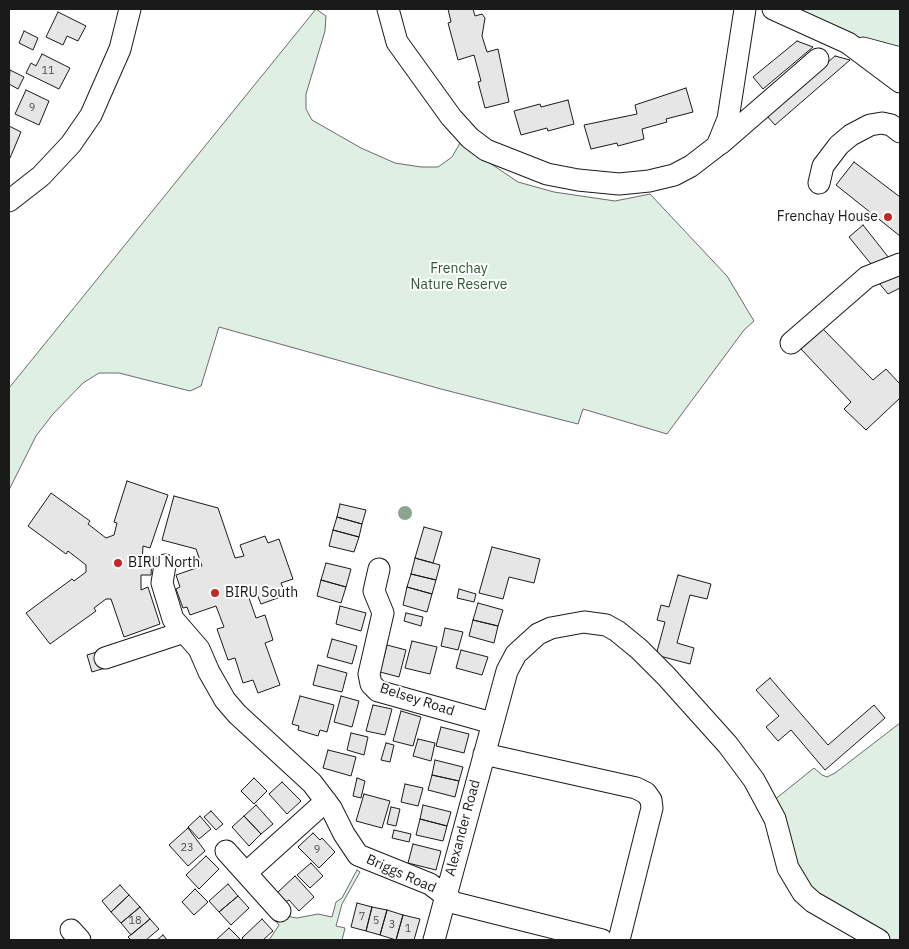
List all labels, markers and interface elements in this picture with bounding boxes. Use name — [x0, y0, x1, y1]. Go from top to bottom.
house number: 11 — [41, 64, 55, 78]
house number: 9 — [29, 101, 35, 115]
place label: Frenchay House — [777, 209, 878, 225]
marker: Frenchay House — [882, 211, 894, 223]
park label: Frenchay Nature Reserve — [411, 261, 507, 294]
place label: BIRU North — [128, 555, 200, 571]
marker: BIRU North — [112, 557, 124, 569]
place label: BIRU South — [225, 585, 298, 601]
marker: BIRU South — [209, 587, 221, 599]
street label: Belsey Road — [378, 680, 456, 720]
street label: Alexander Road — [442, 778, 484, 878]
house number: 23 — [180, 841, 194, 855]
house number: 9 — [314, 843, 320, 857]
street label: Briggs Road — [363, 851, 439, 897]
house number: 7 — [359, 910, 365, 924]
house number: 18 — [128, 914, 142, 928]
house number: 5 — [373, 914, 379, 928]
house number: 3 — [389, 918, 395, 932]
house number: 1 — [405, 922, 411, 936]

